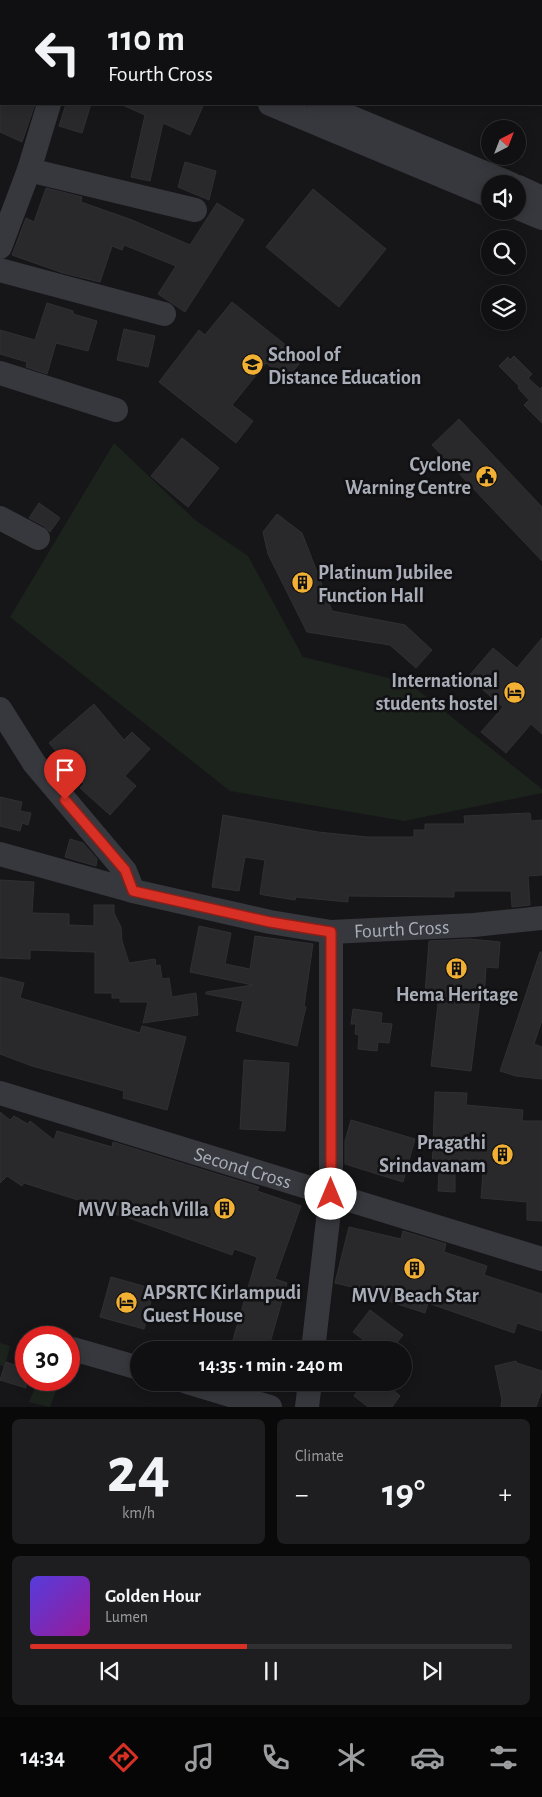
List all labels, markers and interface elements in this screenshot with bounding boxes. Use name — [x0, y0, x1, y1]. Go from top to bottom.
icon: left — [25, 20, 90, 85]
text: 110 m — [108, 22, 185, 57]
text: Fourth Cross — [108, 63, 213, 85]
north arrow — [481, 120, 526, 165]
map controls — [481, 120, 526, 330]
button: sound — [481, 175, 526, 220]
button: search — [481, 230, 526, 275]
button: layers — [481, 285, 526, 330]
place label: School of Distance Education — [268, 345, 421, 388]
school or university icon: School of Distance Education — [240, 353, 264, 377]
place label: Cyclone Warning Centre — [345, 455, 471, 498]
public building icon: Cyclone Warning Centre — [475, 464, 499, 488]
place label: Platinum Jubilee Function Hall — [318, 563, 453, 606]
building icon: Platinum Jubilee Function Hall — [290, 571, 314, 595]
place label: International students hostel — [376, 671, 498, 714]
hotel icon: International students hostel — [502, 680, 526, 704]
pin — [44, 749, 86, 800]
icon: arrive — [51, 756, 79, 784]
street label: Fourth Cross — [353, 917, 450, 942]
building icon: Hema Heritage — [445, 956, 469, 980]
place label: Hema Heritage — [396, 985, 518, 1005]
place label: Pragathi Srindavanam — [379, 1133, 486, 1176]
building icon: Pragathi Srindavanam — [490, 1142, 514, 1166]
street label: Second Cross — [191, 1144, 294, 1193]
position arrow — [304, 1167, 356, 1219]
building icon: MVV Beach Villa — [213, 1197, 237, 1221]
place label: MVV Beach Villa — [78, 1200, 209, 1220]
building icon: MVV Beach Star — [403, 1257, 427, 1281]
place label: APSRTC Kirlampudi Guest House — [143, 1283, 301, 1326]
place label: MVV Beach Star — [351, 1286, 479, 1306]
hotel icon: APSRTC Kirlampudi Guest House — [115, 1291, 139, 1315]
speed limit sign: 30 — [15, 1326, 80, 1391]
text: 14:35 · 1 min · 240 m — [199, 1356, 343, 1375]
text: 24 — [107, 1439, 170, 1504]
text: Climate — [295, 1448, 344, 1464]
text: 19° — [382, 1475, 425, 1513]
text: − — [295, 1481, 308, 1509]
text: + — [499, 1481, 512, 1509]
text: km/h — [122, 1505, 155, 1521]
text: Golden Hour — [105, 1587, 201, 1606]
text: Lumen — [105, 1609, 148, 1625]
icon: previous — [96, 1657, 124, 1685]
icon: pause — [257, 1657, 285, 1685]
icon: next — [418, 1657, 446, 1685]
icon: directions — [106, 1740, 141, 1775]
icon: music — [182, 1740, 217, 1775]
icon: phone — [258, 1740, 293, 1775]
icon: climate — [334, 1740, 369, 1775]
icon: car — [410, 1740, 445, 1775]
icon: filters — [486, 1740, 521, 1775]
text: 14:34 — [21, 1746, 65, 1768]

